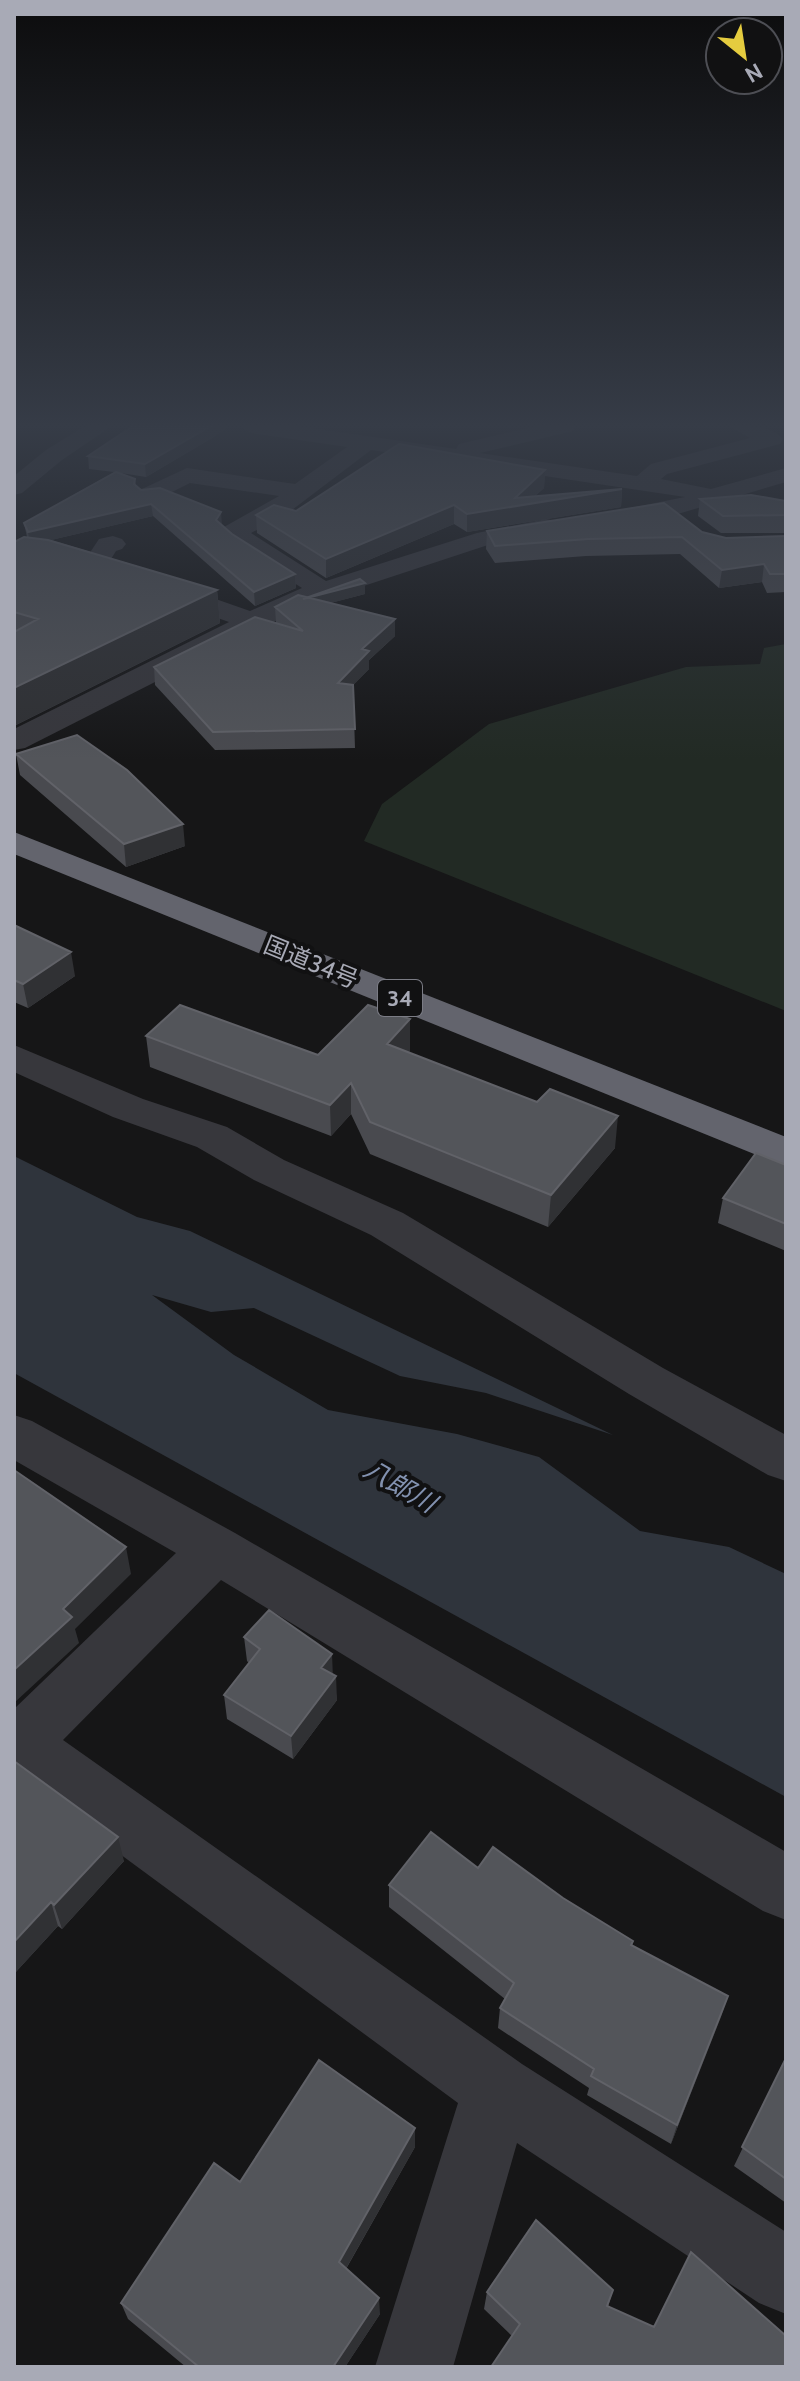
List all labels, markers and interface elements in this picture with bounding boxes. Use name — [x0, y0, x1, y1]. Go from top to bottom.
north arrow — [704, 16, 784, 96]
text: N — [740, 57, 767, 88]
street label: 国道34号 — [260, 930, 362, 994]
road number: 34 — [378, 980, 422, 1016]
water label: 八郎川 — [358, 1453, 444, 1521]

